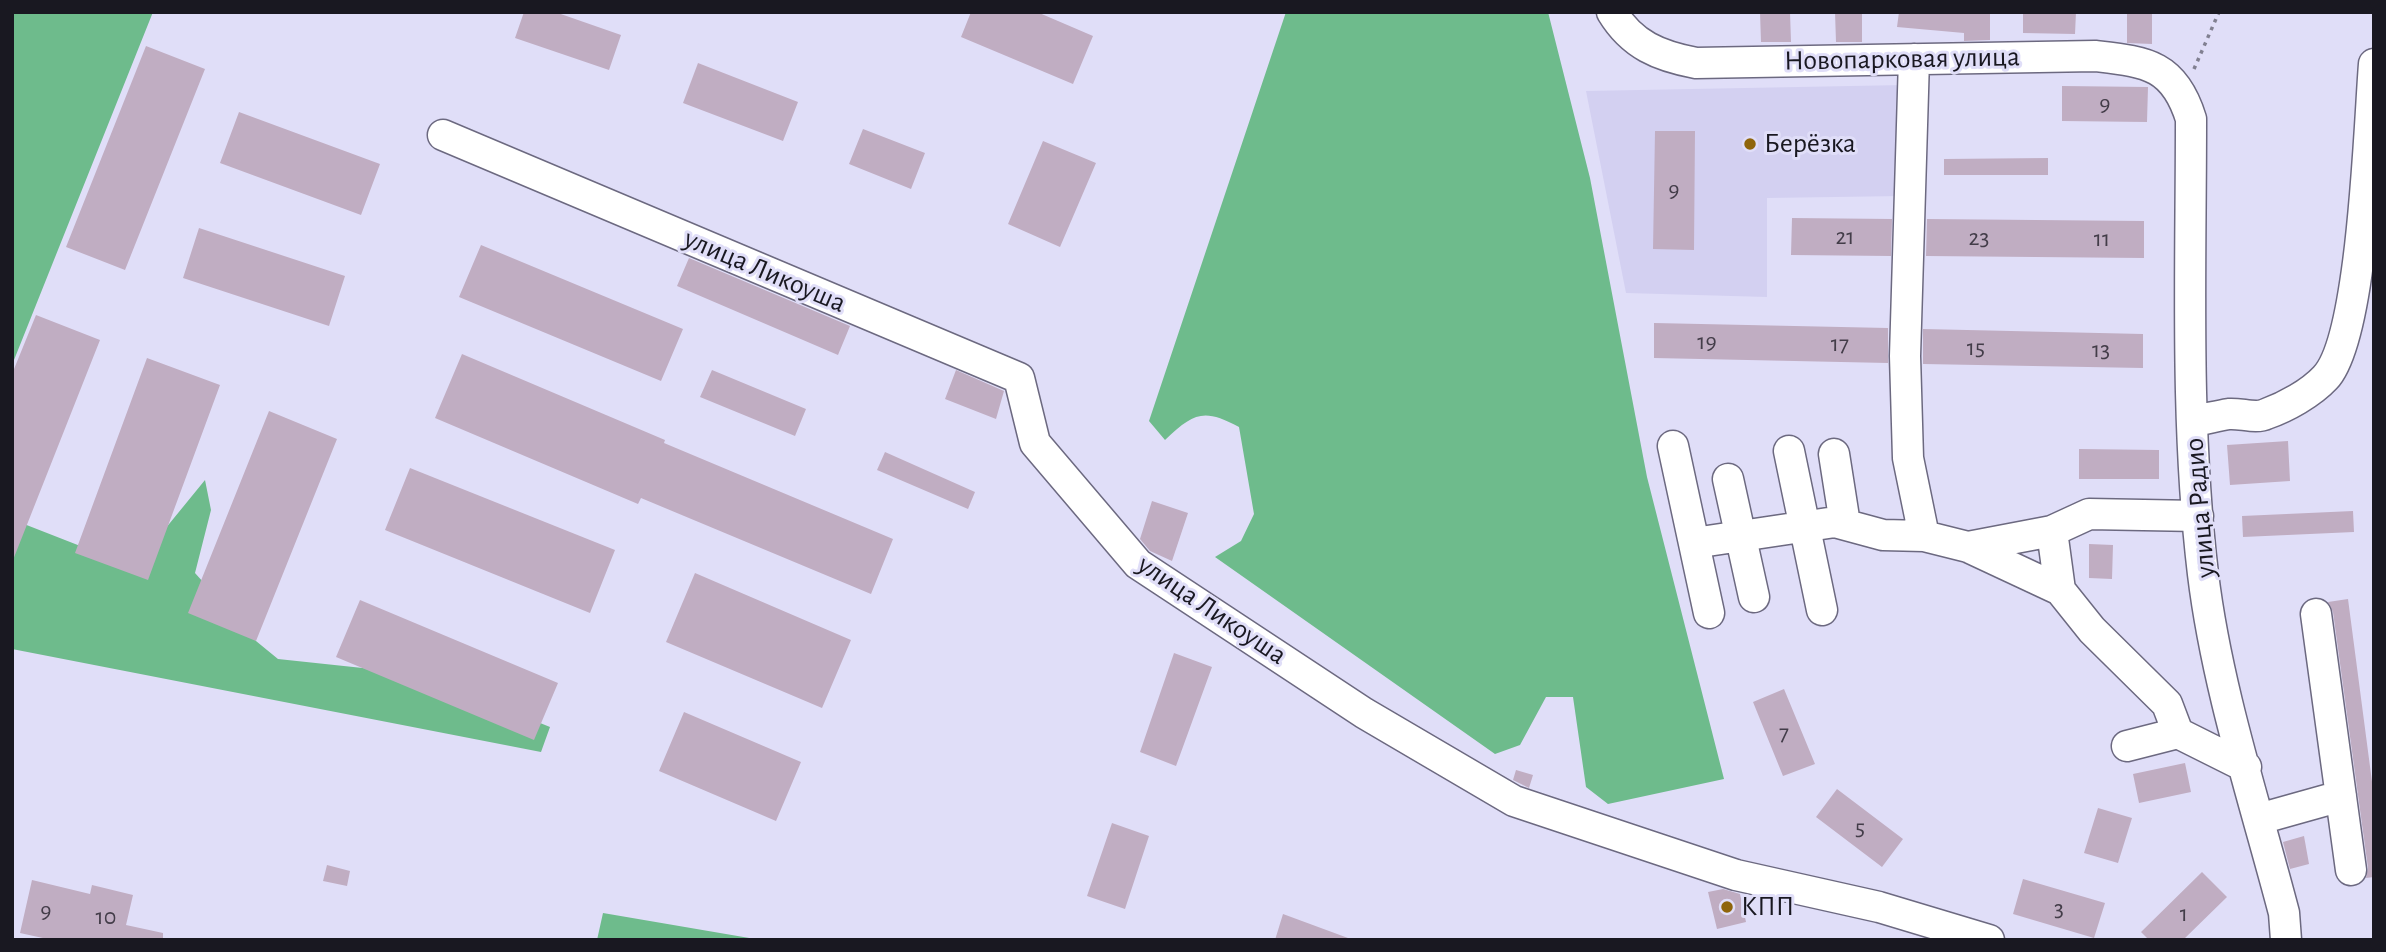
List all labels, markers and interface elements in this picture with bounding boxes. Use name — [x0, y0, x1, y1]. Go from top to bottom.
street label: Новопарковая улица — [1784, 40, 2020, 78]
house number: 9 — [2099, 90, 2111, 118]
place label: Берёзка — [1764, 127, 1856, 161]
marker: Берёзка — [1742, 136, 1758, 152]
house number: 9 — [1668, 176, 1680, 204]
street label: улица Ликоуша — [679, 222, 851, 320]
house number: 21 — [1835, 223, 1855, 251]
house number: 23 — [1969, 224, 1989, 252]
house number: 11 — [2094, 225, 2110, 253]
house number: 19 — [1697, 328, 1717, 356]
house number: 17 — [1831, 330, 1849, 358]
house number: 15 — [1967, 334, 1985, 362]
house number: 13 — [2092, 336, 2110, 364]
street label: улица Радио — [2177, 437, 2223, 579]
street label: улица Ликоуша — [1131, 548, 1293, 672]
house number: 7 — [1779, 719, 1789, 747]
house number: 5 — [1855, 814, 1865, 842]
place label: КПП — [1741, 890, 1794, 924]
house number: 3 — [2054, 895, 2064, 923]
house number: 9 — [40, 897, 52, 925]
marker: КПП — [1719, 899, 1735, 915]
house number: 1 — [2180, 900, 2188, 928]
house number: 10 — [96, 903, 116, 931]

